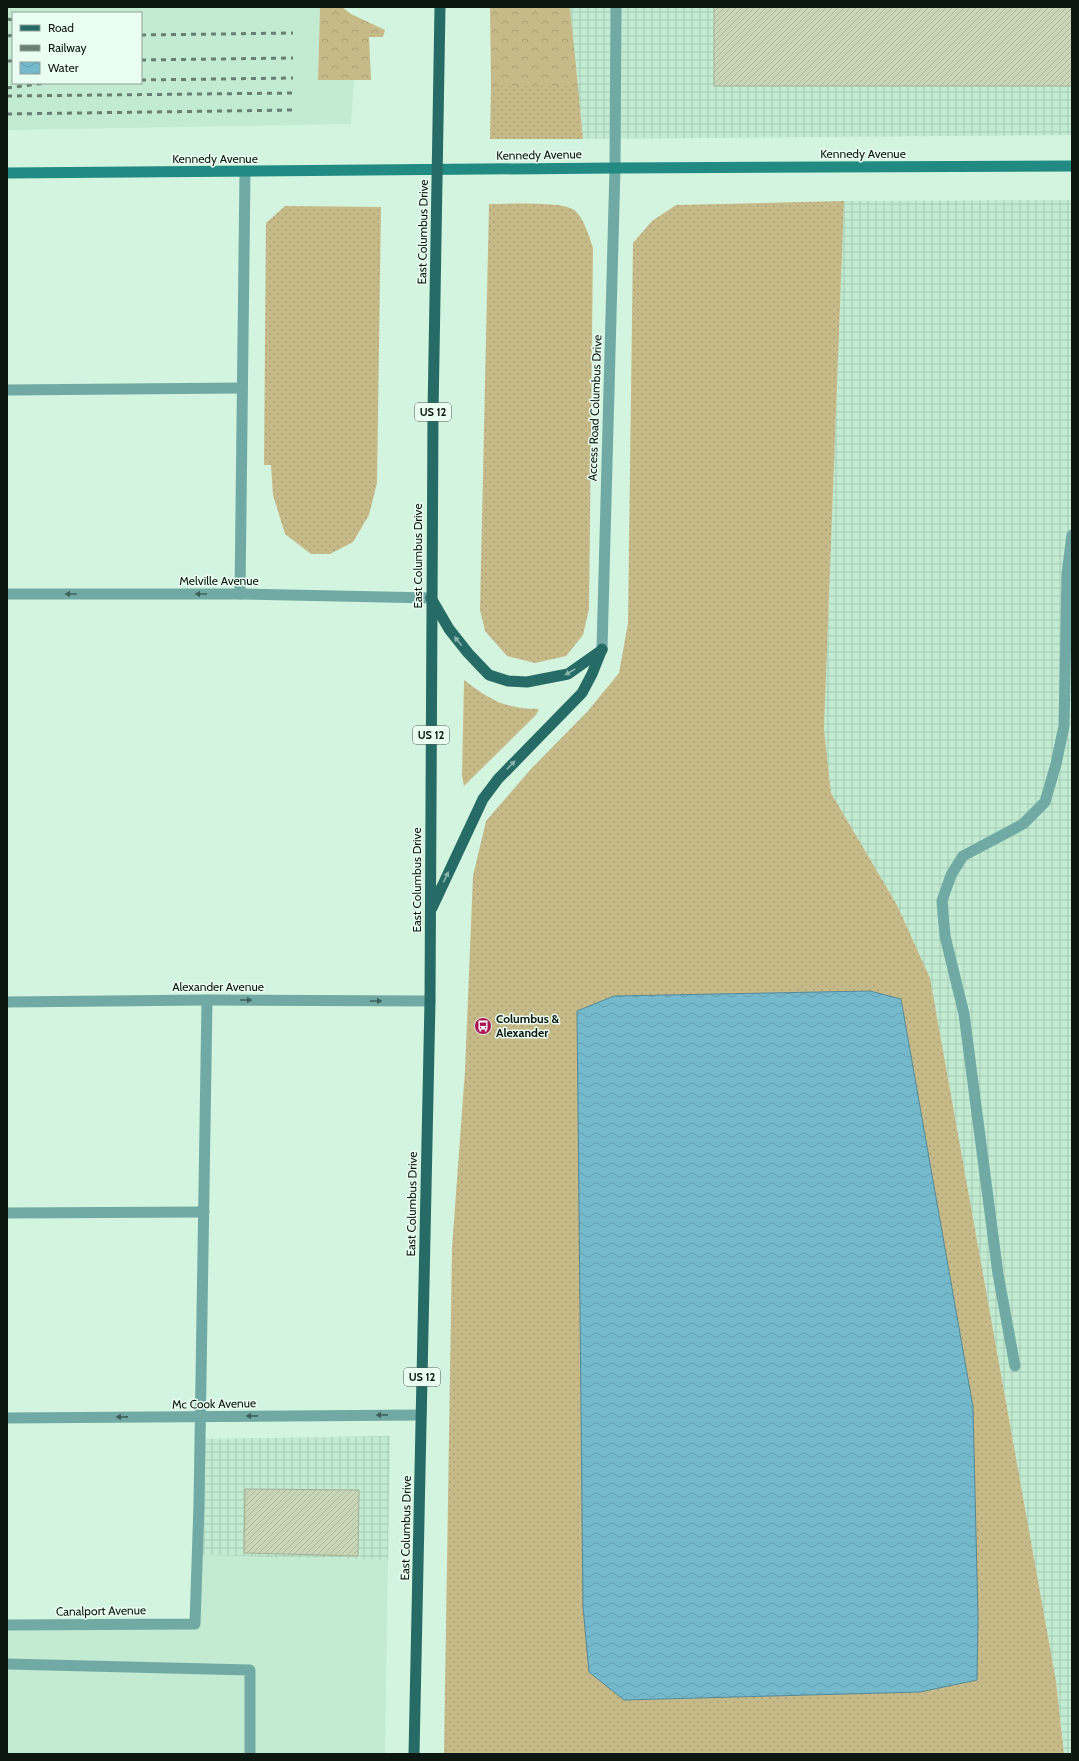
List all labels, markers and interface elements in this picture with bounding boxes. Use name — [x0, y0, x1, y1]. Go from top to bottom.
legend — [12, 12, 142, 84]
text: Road — [48, 20, 74, 35]
text: Railway — [48, 40, 86, 55]
text: Water — [48, 60, 79, 75]
street label: Kennedy Avenue — [496, 146, 582, 163]
street label: Kennedy Avenue — [820, 146, 906, 161]
street label: Kennedy Avenue — [172, 151, 258, 166]
street label: East Columbus Drive — [414, 179, 431, 285]
street label: Access Road Columbus Drive — [584, 335, 605, 481]
road number: US 12 — [415, 403, 451, 421]
street label: East Columbus Drive — [410, 503, 425, 609]
street label: Melville Avenue — [179, 573, 259, 588]
one-way arrow — [64, 591, 77, 597]
one-way arrow — [194, 591, 207, 597]
one-way arrow — [454, 635, 463, 646]
one-way arrow — [564, 668, 576, 675]
road number: US 12 — [413, 726, 449, 744]
one-way arrow — [506, 760, 516, 770]
street label: East Columbus Drive — [409, 827, 424, 933]
one-way arrow — [443, 871, 449, 883]
street label: Alexander Avenue — [172, 979, 264, 994]
one-way arrow — [240, 997, 253, 1003]
one-way arrow — [370, 998, 383, 1004]
place label: Columbus & Alexander — [496, 1011, 559, 1040]
bus stop icon: Columbus & Alexander — [473, 1016, 493, 1036]
street label: East Columbus Drive — [403, 1151, 420, 1257]
road number: US 12 — [404, 1368, 440, 1386]
street label: Mc Cook Avenue — [172, 1395, 256, 1412]
one-way arrow — [375, 1412, 388, 1418]
one-way arrow — [245, 1413, 258, 1419]
one-way arrow — [115, 1414, 128, 1420]
street label: East Columbus Drive — [397, 1475, 414, 1581]
street label: Canalport Avenue — [56, 1602, 146, 1619]

